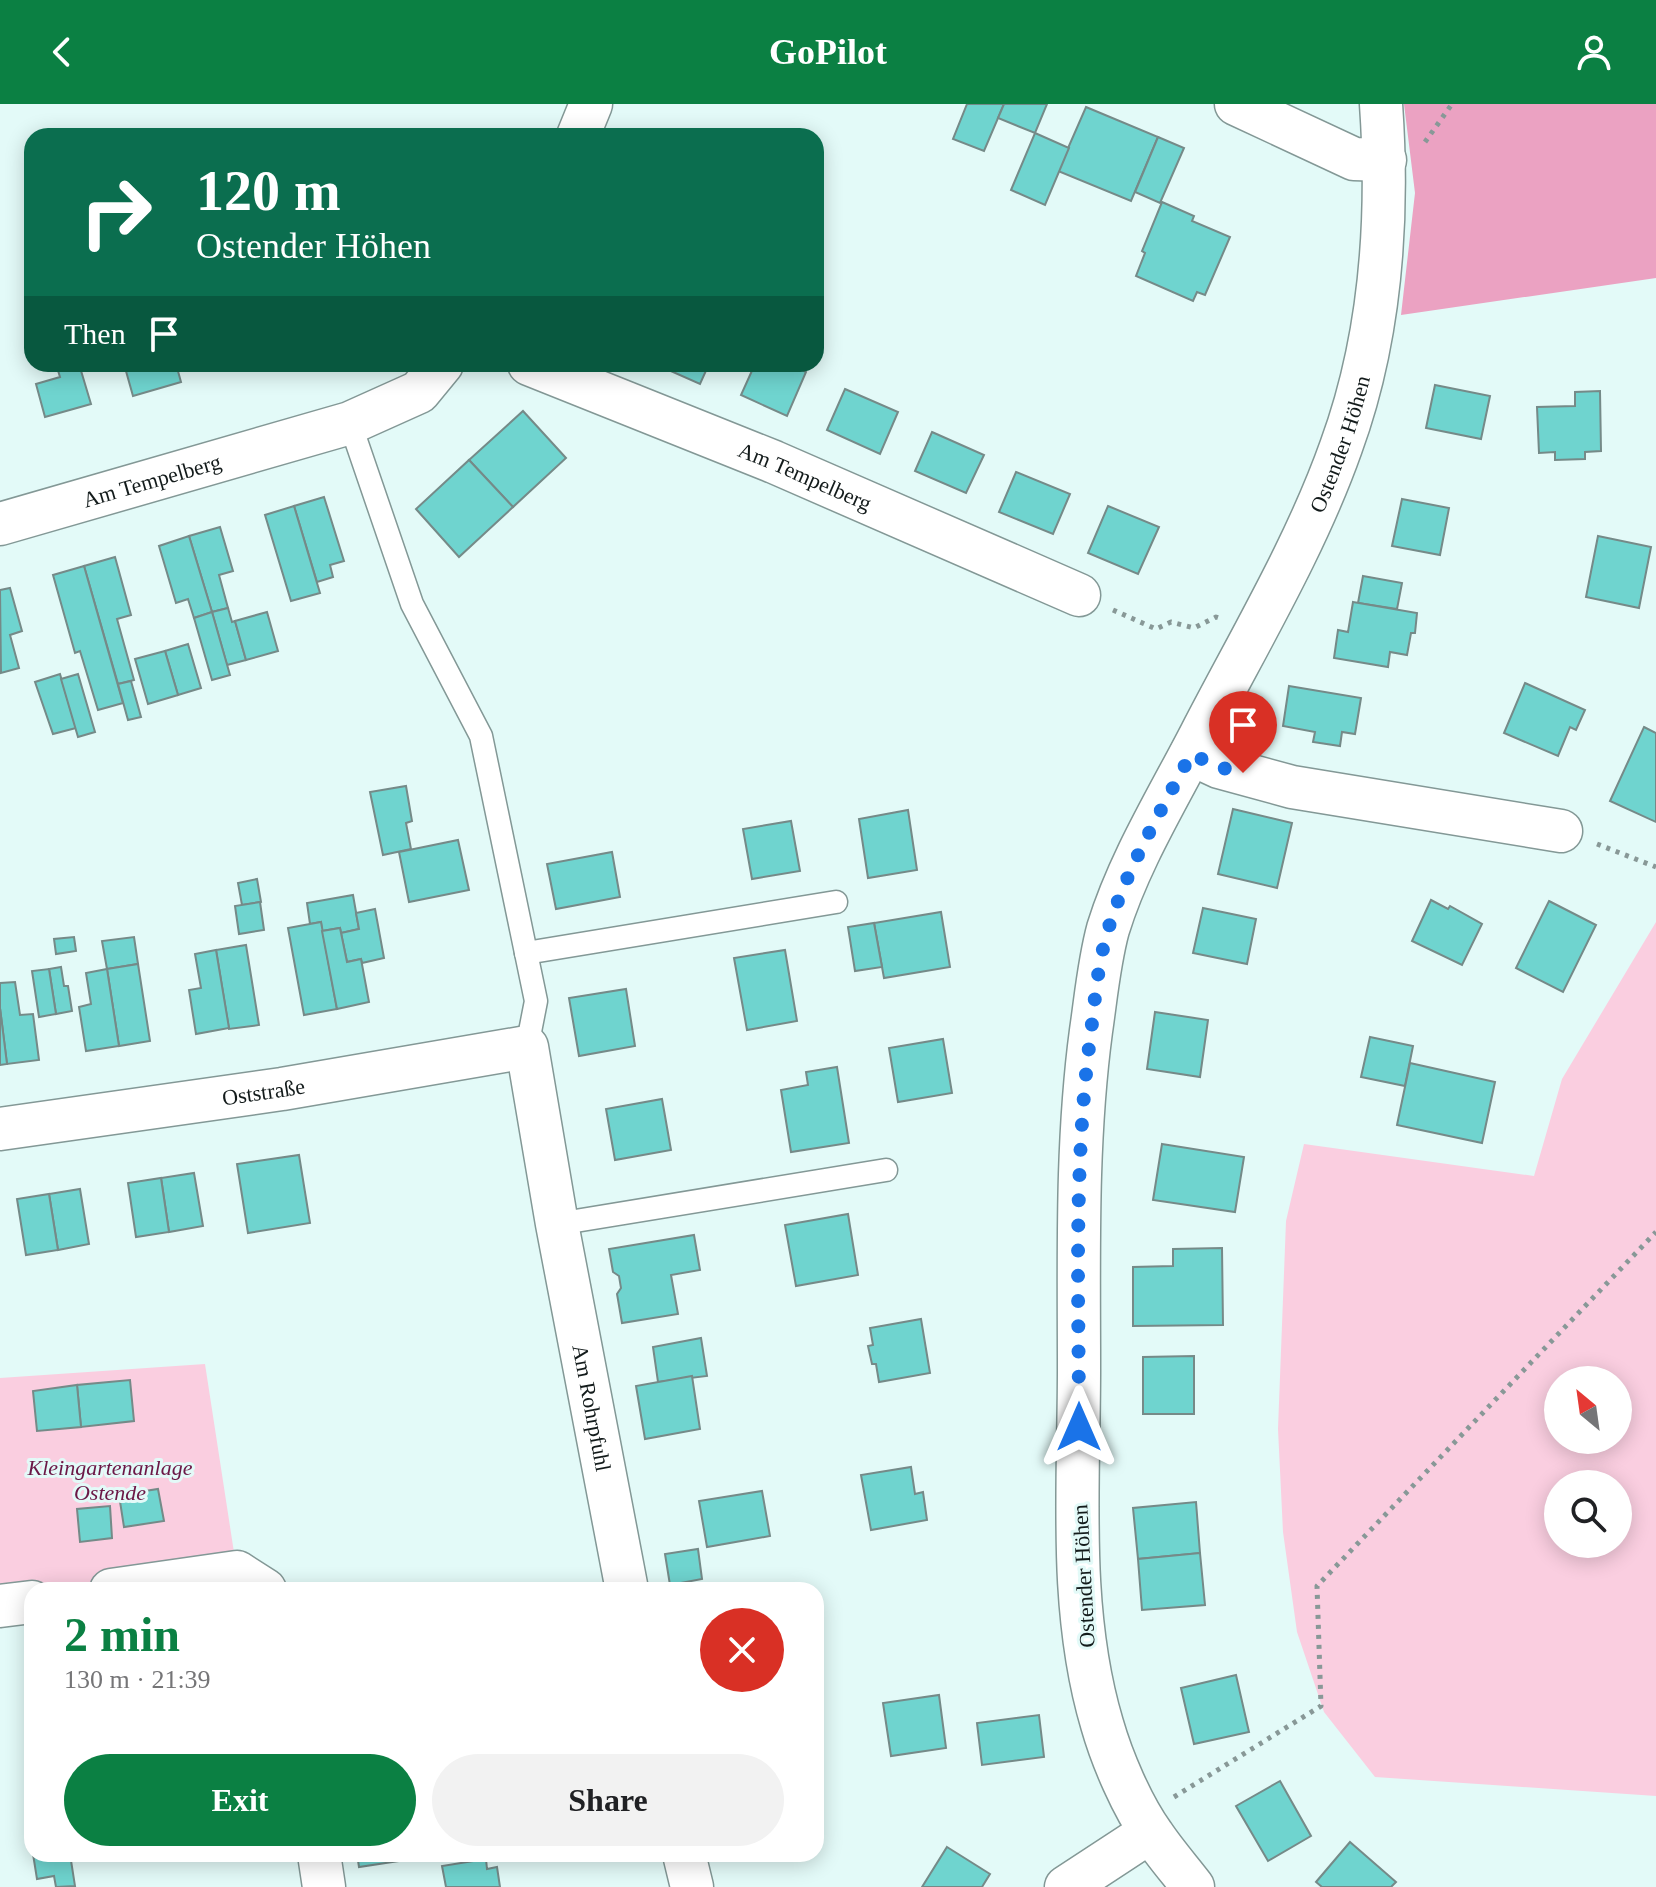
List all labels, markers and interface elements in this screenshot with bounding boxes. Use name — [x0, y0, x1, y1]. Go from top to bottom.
icon: back — [40, 30, 84, 74]
icon: person — [1572, 30, 1616, 74]
text: GoPilot — [769, 32, 887, 72]
icon: right — [64, 160, 168, 264]
text: 120 m — [196, 160, 341, 222]
text: Ostender Höhen — [196, 226, 431, 266]
icon: arrive — [142, 312, 186, 356]
text: Then — [64, 317, 126, 350]
street label: Ostender Höhen — [1304, 373, 1375, 516]
street label: Am Tempelberg — [735, 437, 875, 516]
street label: Am Tempelberg — [80, 449, 224, 512]
pin — [1209, 691, 1277, 773]
icon: arrive — [1221, 703, 1265, 747]
street label: Oststraße — [221, 1073, 307, 1110]
street label: Am Rohrpfuhl — [567, 1342, 616, 1474]
north arrow — [1544, 1366, 1632, 1454]
map controls — [1544, 1366, 1632, 1558]
position arrow — [1037, 1385, 1121, 1469]
park label: Kleingartenanlage Ostende — [27, 1455, 193, 1505]
button: search — [1544, 1470, 1632, 1558]
street label: Ostender Höhen — [1067, 1504, 1100, 1648]
text: 2 min — [64, 1608, 180, 1661]
button: close — [700, 1608, 784, 1692]
text: 130 m · 21:39 — [64, 1665, 211, 1694]
button: Exit — [64, 1754, 416, 1846]
button: Share — [432, 1754, 784, 1846]

